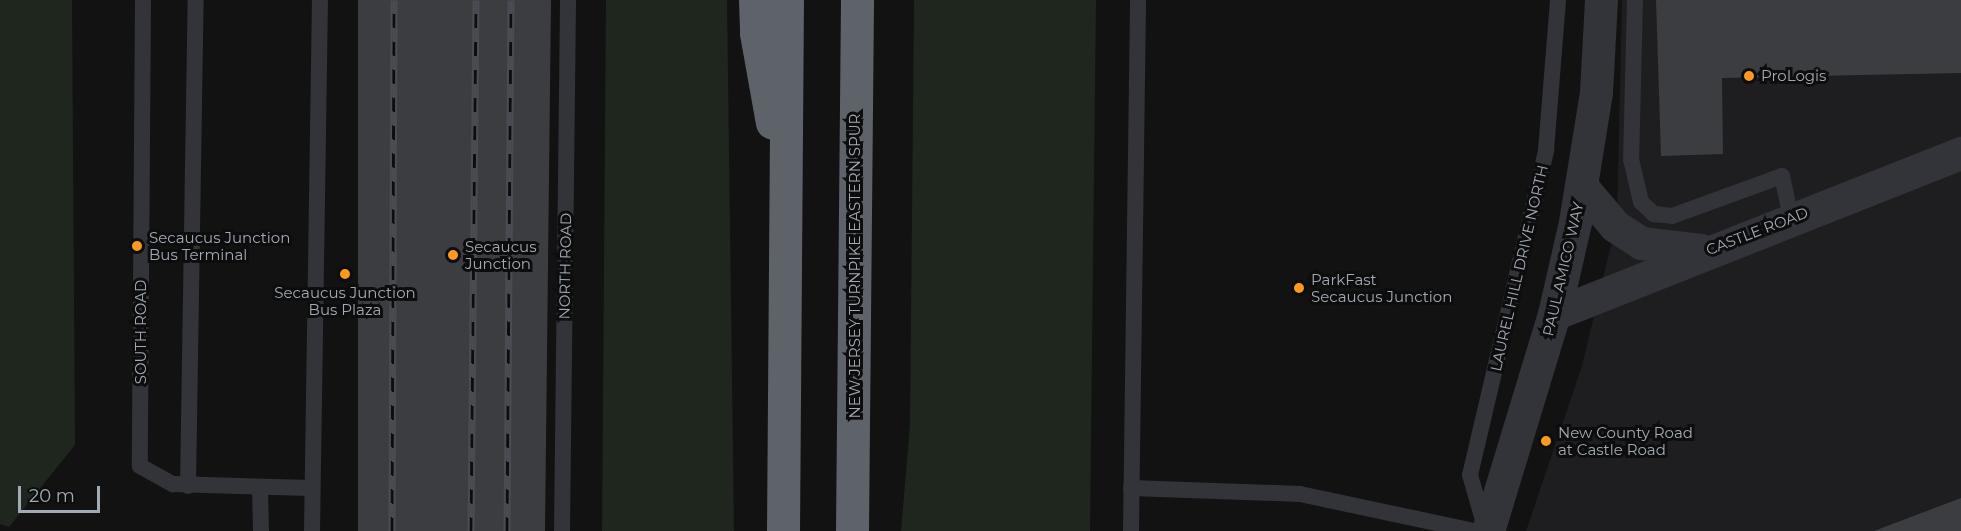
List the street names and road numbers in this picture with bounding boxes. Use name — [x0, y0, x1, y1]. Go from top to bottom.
street label: NEW JERSEY TURNPIKE EASTERN SPUR — [846, 114, 864, 418]
street label: LAUREL HILL DRIVE NORTH — [1486, 163, 1552, 373]
street label: PAUL AMICO WAY — [1539, 200, 1587, 338]
street label: CASTLE ROAD — [1703, 203, 1811, 259]
street label: NORTH ROAD — [555, 213, 575, 319]
street label: SOUTH ROAD — [132, 280, 150, 384]

